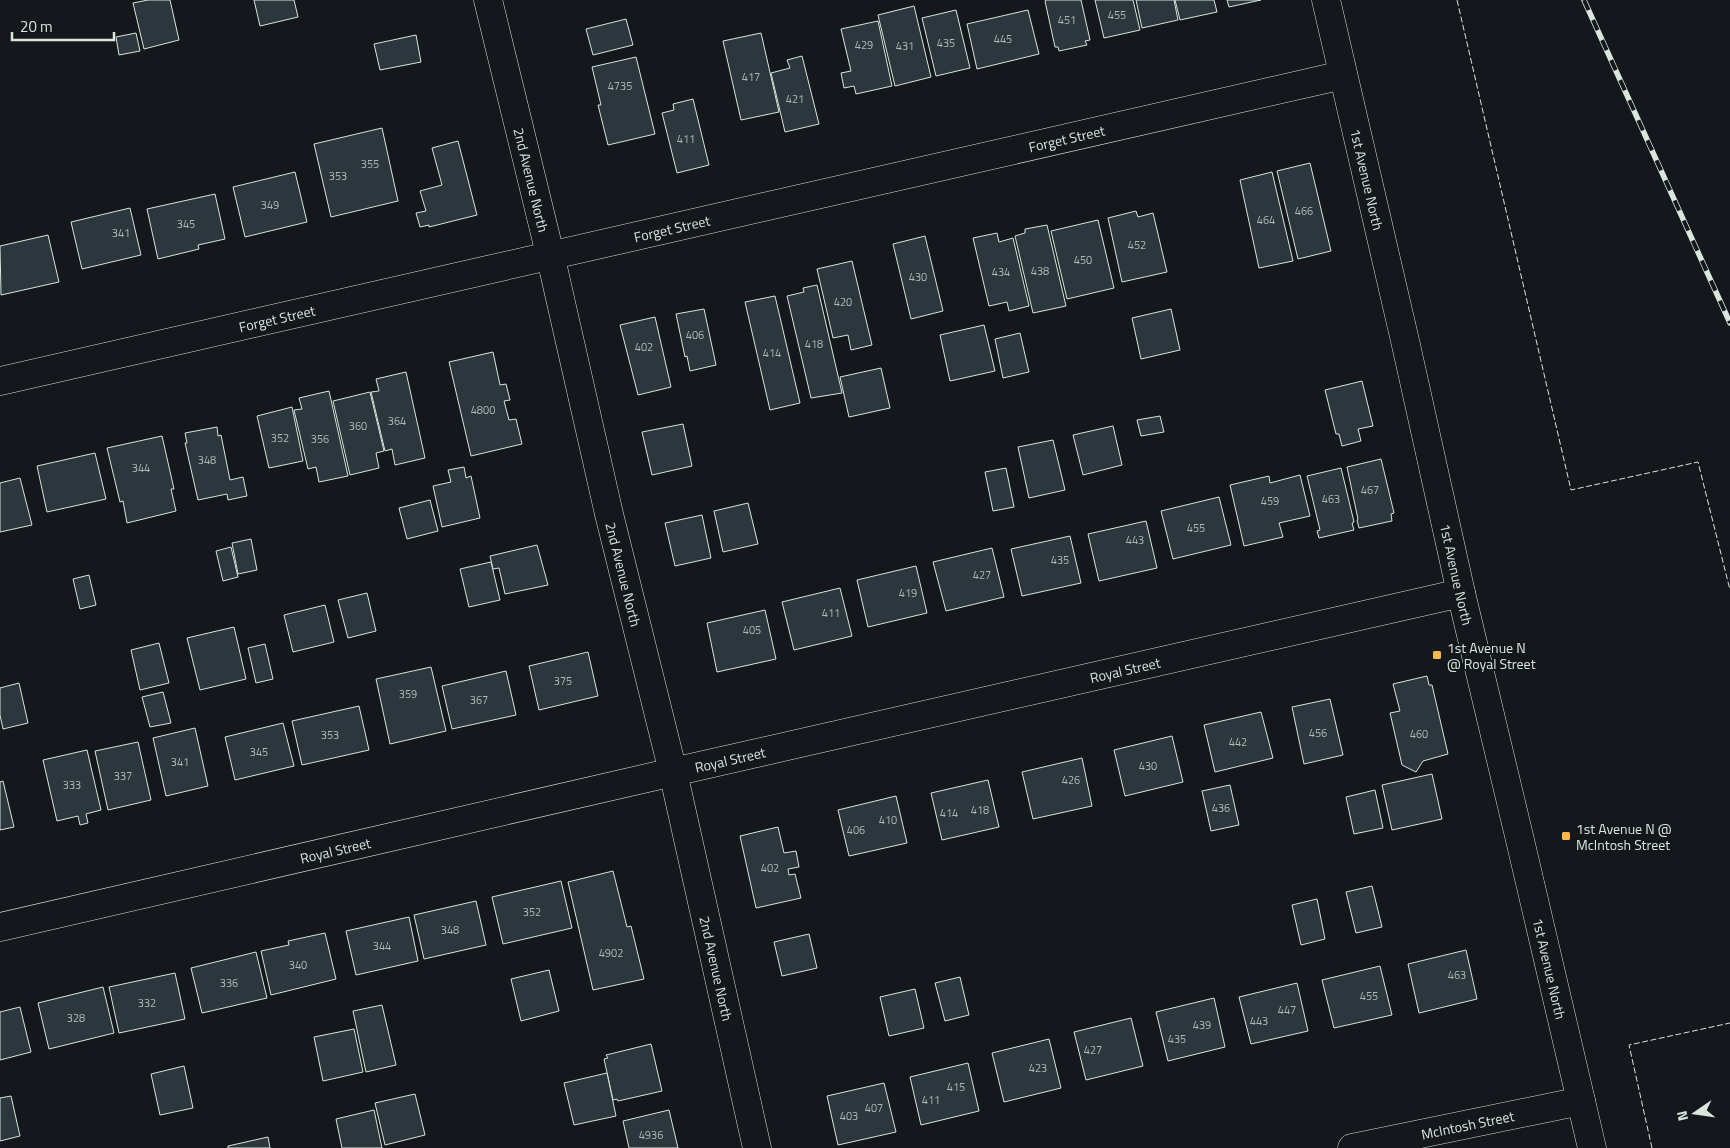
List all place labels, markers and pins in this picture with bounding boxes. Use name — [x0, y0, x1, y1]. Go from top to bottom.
place label: 1st Avenue N @ Royal Street — [1447, 637, 1536, 674]
marker: 1st Avenue N @ Royal Street — [1431, 649, 1443, 661]
place label: 1st Avenue N @ McIntosh Street — [1576, 818, 1672, 855]
marker: 1st Avenue N @ McIntosh Street — [1560, 830, 1572, 842]

